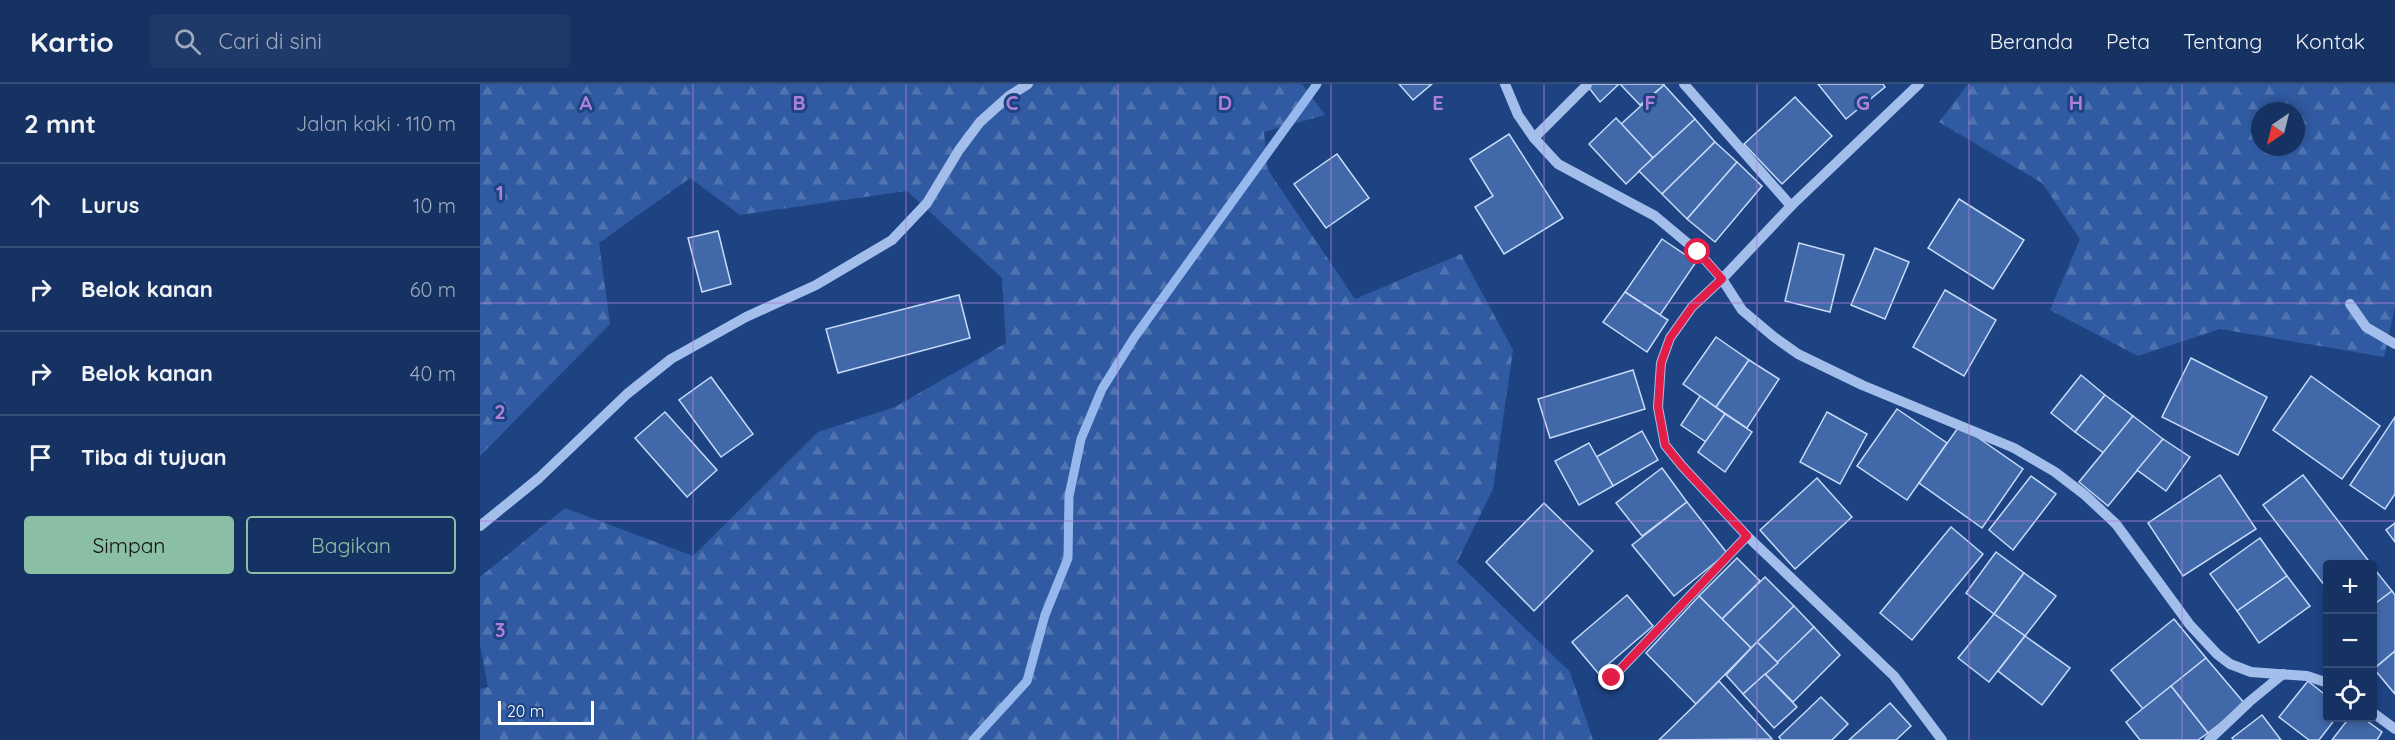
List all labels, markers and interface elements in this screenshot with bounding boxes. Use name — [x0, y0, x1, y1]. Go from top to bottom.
search box — [150, 14, 570, 68]
text: Kartio — [30, 24, 114, 59]
icon: search — [171, 25, 204, 58]
text: Cari di sini — [219, 27, 322, 55]
text: Beranda — [1989, 28, 2073, 54]
text: Peta — [2106, 28, 2150, 54]
text: Tentang — [2183, 28, 2262, 54]
text: Kontak — [2295, 28, 2365, 54]
text: A — [580, 90, 593, 115]
text: B — [792, 90, 806, 115]
text: C — [1006, 90, 1019, 115]
text: D — [1218, 90, 1232, 115]
text: E — [1432, 90, 1444, 115]
text: F — [1644, 90, 1656, 115]
text: G — [1856, 90, 1870, 115]
text: H — [2069, 90, 2083, 115]
north arrow — [2251, 102, 2305, 156]
text: 2 mnt — [24, 107, 96, 140]
text: Jalan kaki · 110 m — [296, 111, 456, 136]
text: 1 — [496, 180, 504, 205]
icon: ahead — [24, 189, 57, 222]
text: Lurus — [81, 191, 139, 219]
text: 10 m — [413, 193, 456, 218]
route start — [1684, 238, 1710, 264]
icon: right — [24, 273, 57, 306]
text: Belok kanan — [81, 275, 213, 303]
text: 60 m — [410, 277, 456, 302]
icon: right — [24, 357, 57, 390]
text: Belok kanan — [81, 359, 213, 387]
text: 40 m — [410, 361, 456, 386]
text: 2 — [494, 399, 506, 424]
icon: arrive — [24, 441, 57, 474]
text: Tiba di tujuan — [81, 443, 227, 471]
button: Simpan — [24, 516, 234, 574]
button: Bagikan — [246, 516, 456, 574]
map controls — [2323, 560, 2377, 722]
button: + — [2323, 560, 2377, 614]
button: − — [2323, 614, 2377, 668]
text: 3 — [495, 617, 505, 642]
route end — [1598, 664, 1624, 690]
button: locate — [2323, 668, 2377, 722]
scale bar — [498, 698, 594, 726]
text: 20 m — [507, 701, 544, 721]

